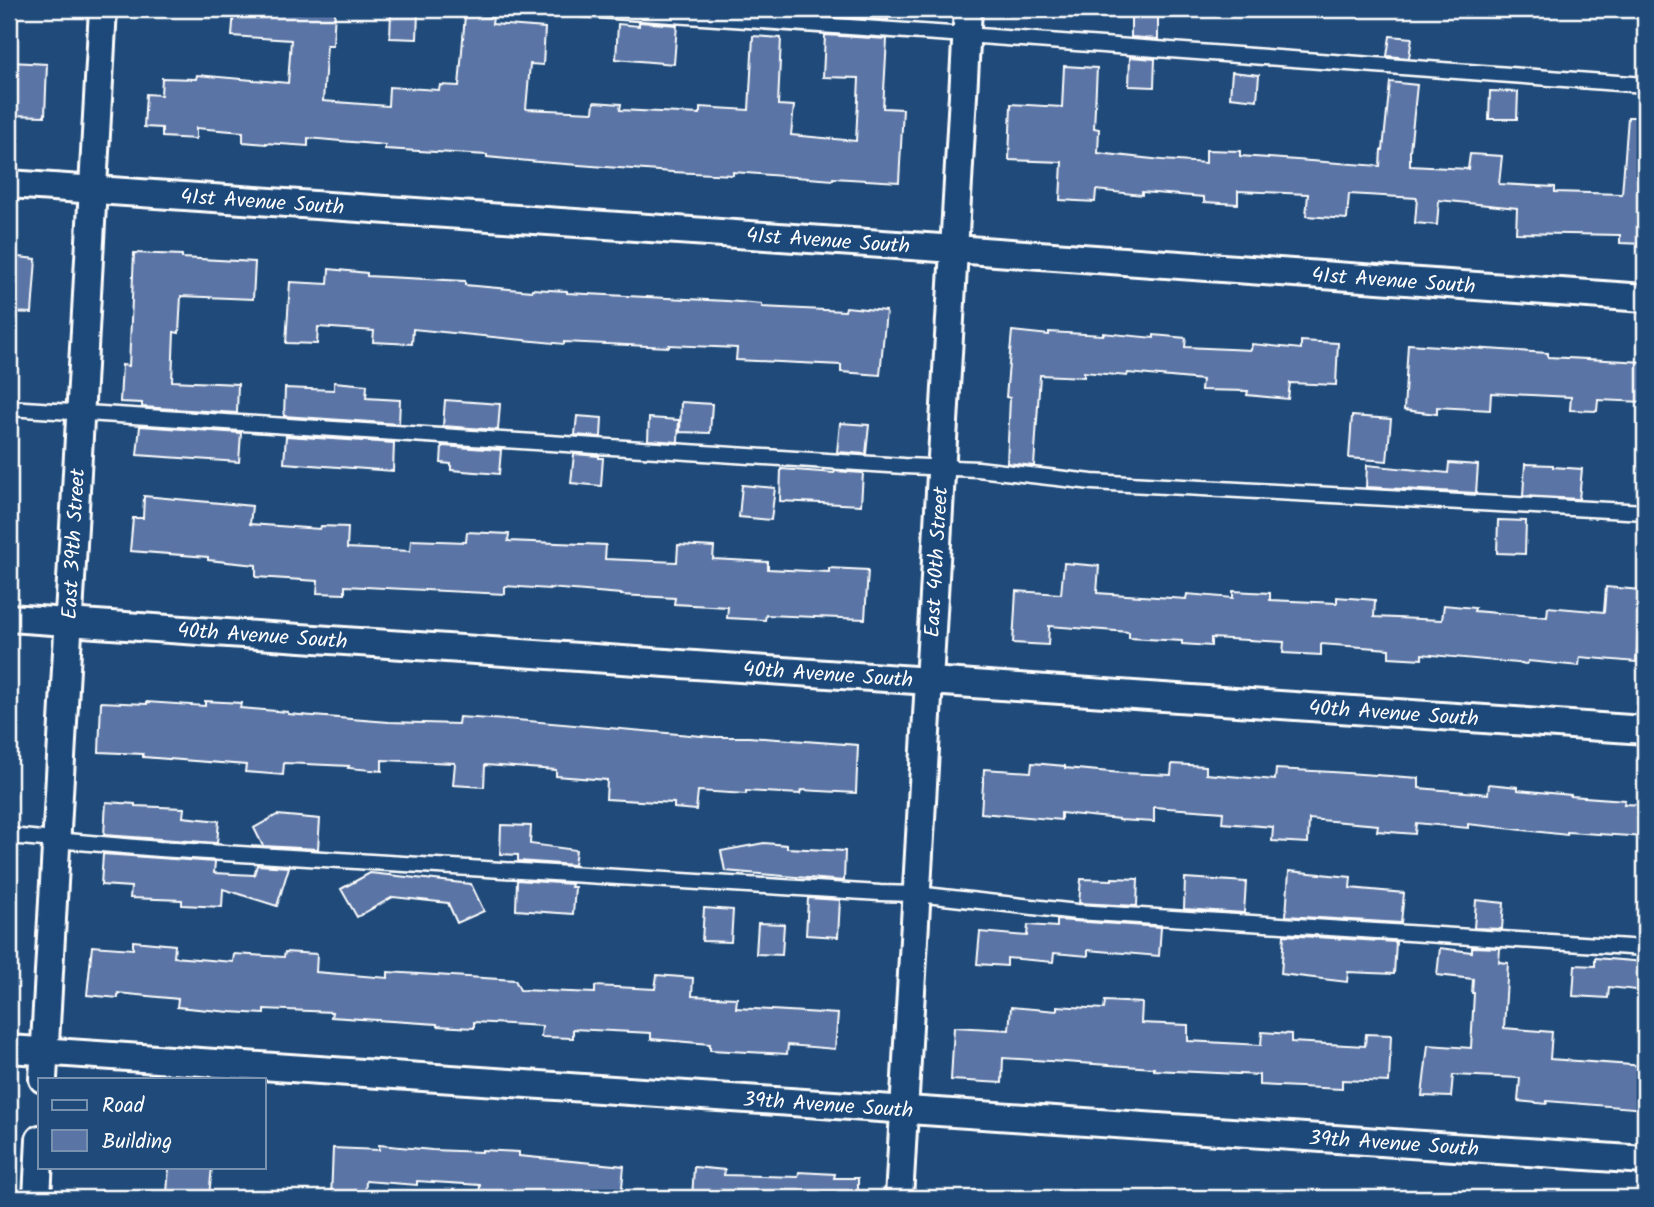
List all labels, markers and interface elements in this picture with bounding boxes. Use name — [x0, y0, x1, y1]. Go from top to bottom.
street label: 41st Avenue South — [179, 181, 345, 225]
street label: 41st Avenue South — [745, 220, 911, 264]
street label: 41st Avenue South — [1311, 259, 1477, 304]
street label: East 39th Street — [54, 467, 95, 620]
street label: East 40th Street — [917, 485, 958, 638]
street label: 40th Avenue South — [176, 615, 348, 659]
street label: 40th Avenue South — [742, 653, 914, 698]
street label: 40th Avenue South — [1308, 692, 1480, 737]
legend — [38, 1078, 266, 1168]
street label: 39th Avenue South — [742, 1084, 914, 1128]
text: Road — [102, 1090, 145, 1123]
street label: 39th Avenue South — [1308, 1122, 1480, 1167]
text: Building — [102, 1126, 172, 1159]

